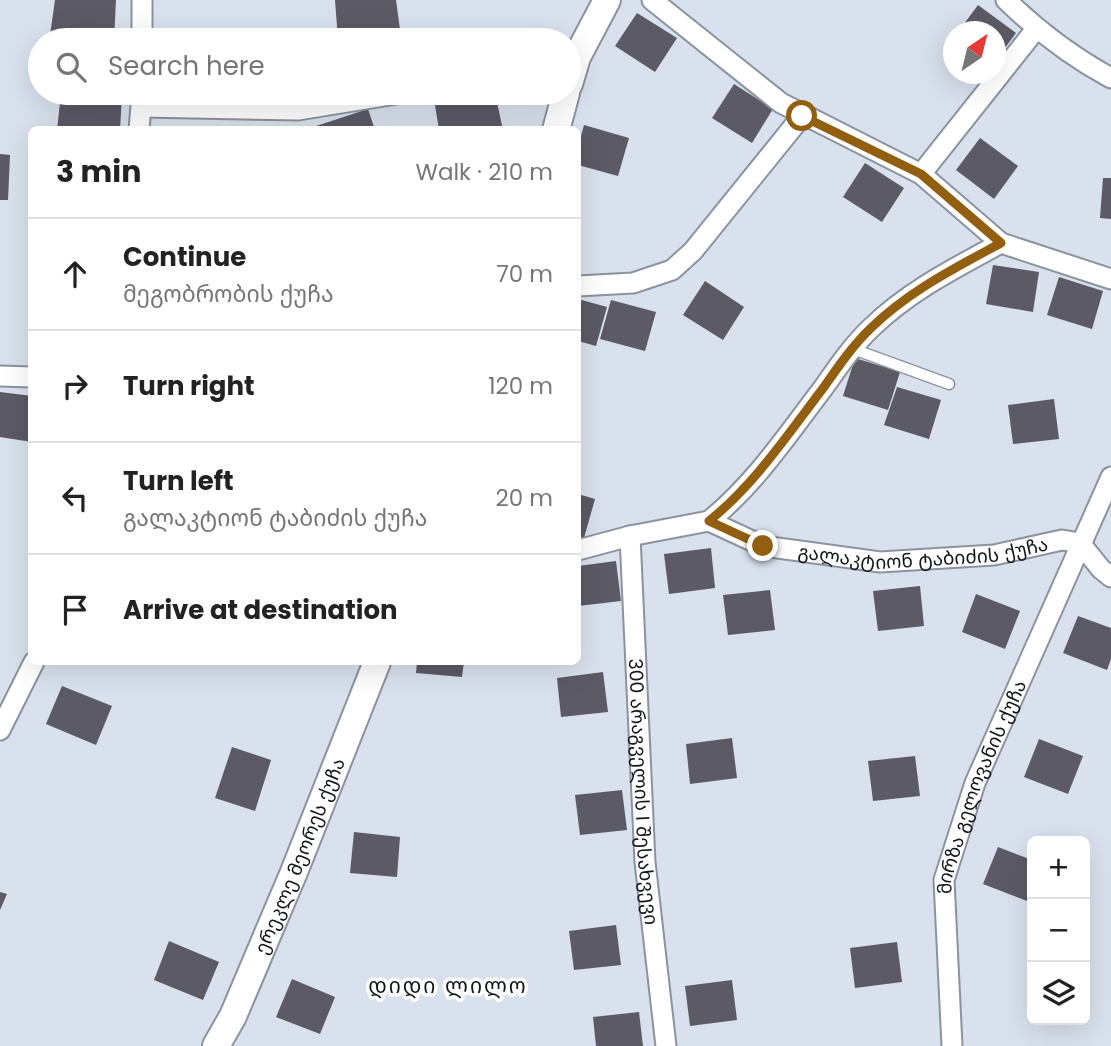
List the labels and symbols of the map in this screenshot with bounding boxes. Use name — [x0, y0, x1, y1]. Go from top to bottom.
north arrow — [943, 21, 1006, 84]
route start — [786, 100, 817, 131]
route end — [747, 530, 778, 561]
street label: გალაკტიონ ტაბიძის ქუჩა — [796, 531, 1050, 576]
street label: 300 არაგველის I შესახვევი — [622, 658, 665, 926]
street label: მირზა გელოვანის ქუჩა — [931, 676, 1033, 895]
street label: ერეკლე მეორეს ქუჩა — [248, 754, 352, 958]
district label: დიდი ლილო — [368, 971, 528, 1000]

